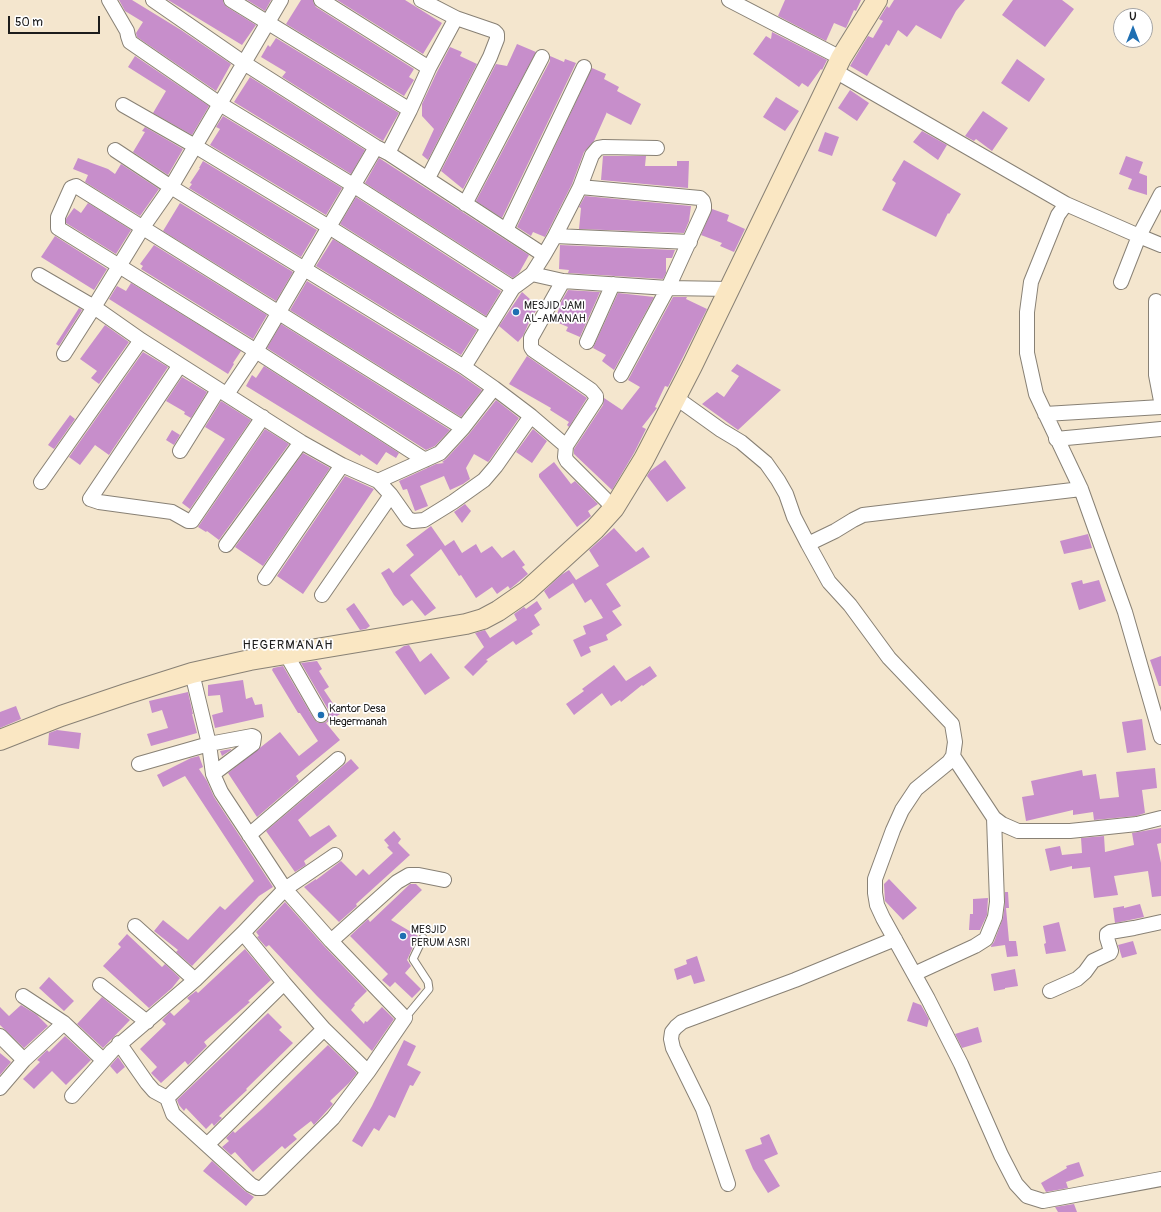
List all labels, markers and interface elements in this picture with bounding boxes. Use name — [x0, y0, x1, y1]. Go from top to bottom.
scale bar — [10, 8, 102, 34]
north arrow — [1113, 8, 1153, 48]
text: U — [1129, 10, 1137, 23]
text: 50 m — [15, 15, 43, 30]
place label: MESJID JAMI AL-AMANAH — [524, 299, 586, 325]
marker: MESJID JAMI AL-AMANAH — [511, 307, 521, 317]
district label: HEGERMANAH — [242, 638, 334, 654]
place label: Kantor Desa Hegermanah — [329, 702, 387, 728]
marker: Kantor Desa Hegermanah — [316, 710, 326, 720]
place label: MESJID PERUM ASRI — [411, 923, 470, 949]
marker: MESJID PERUM ASRI — [398, 931, 408, 941]

